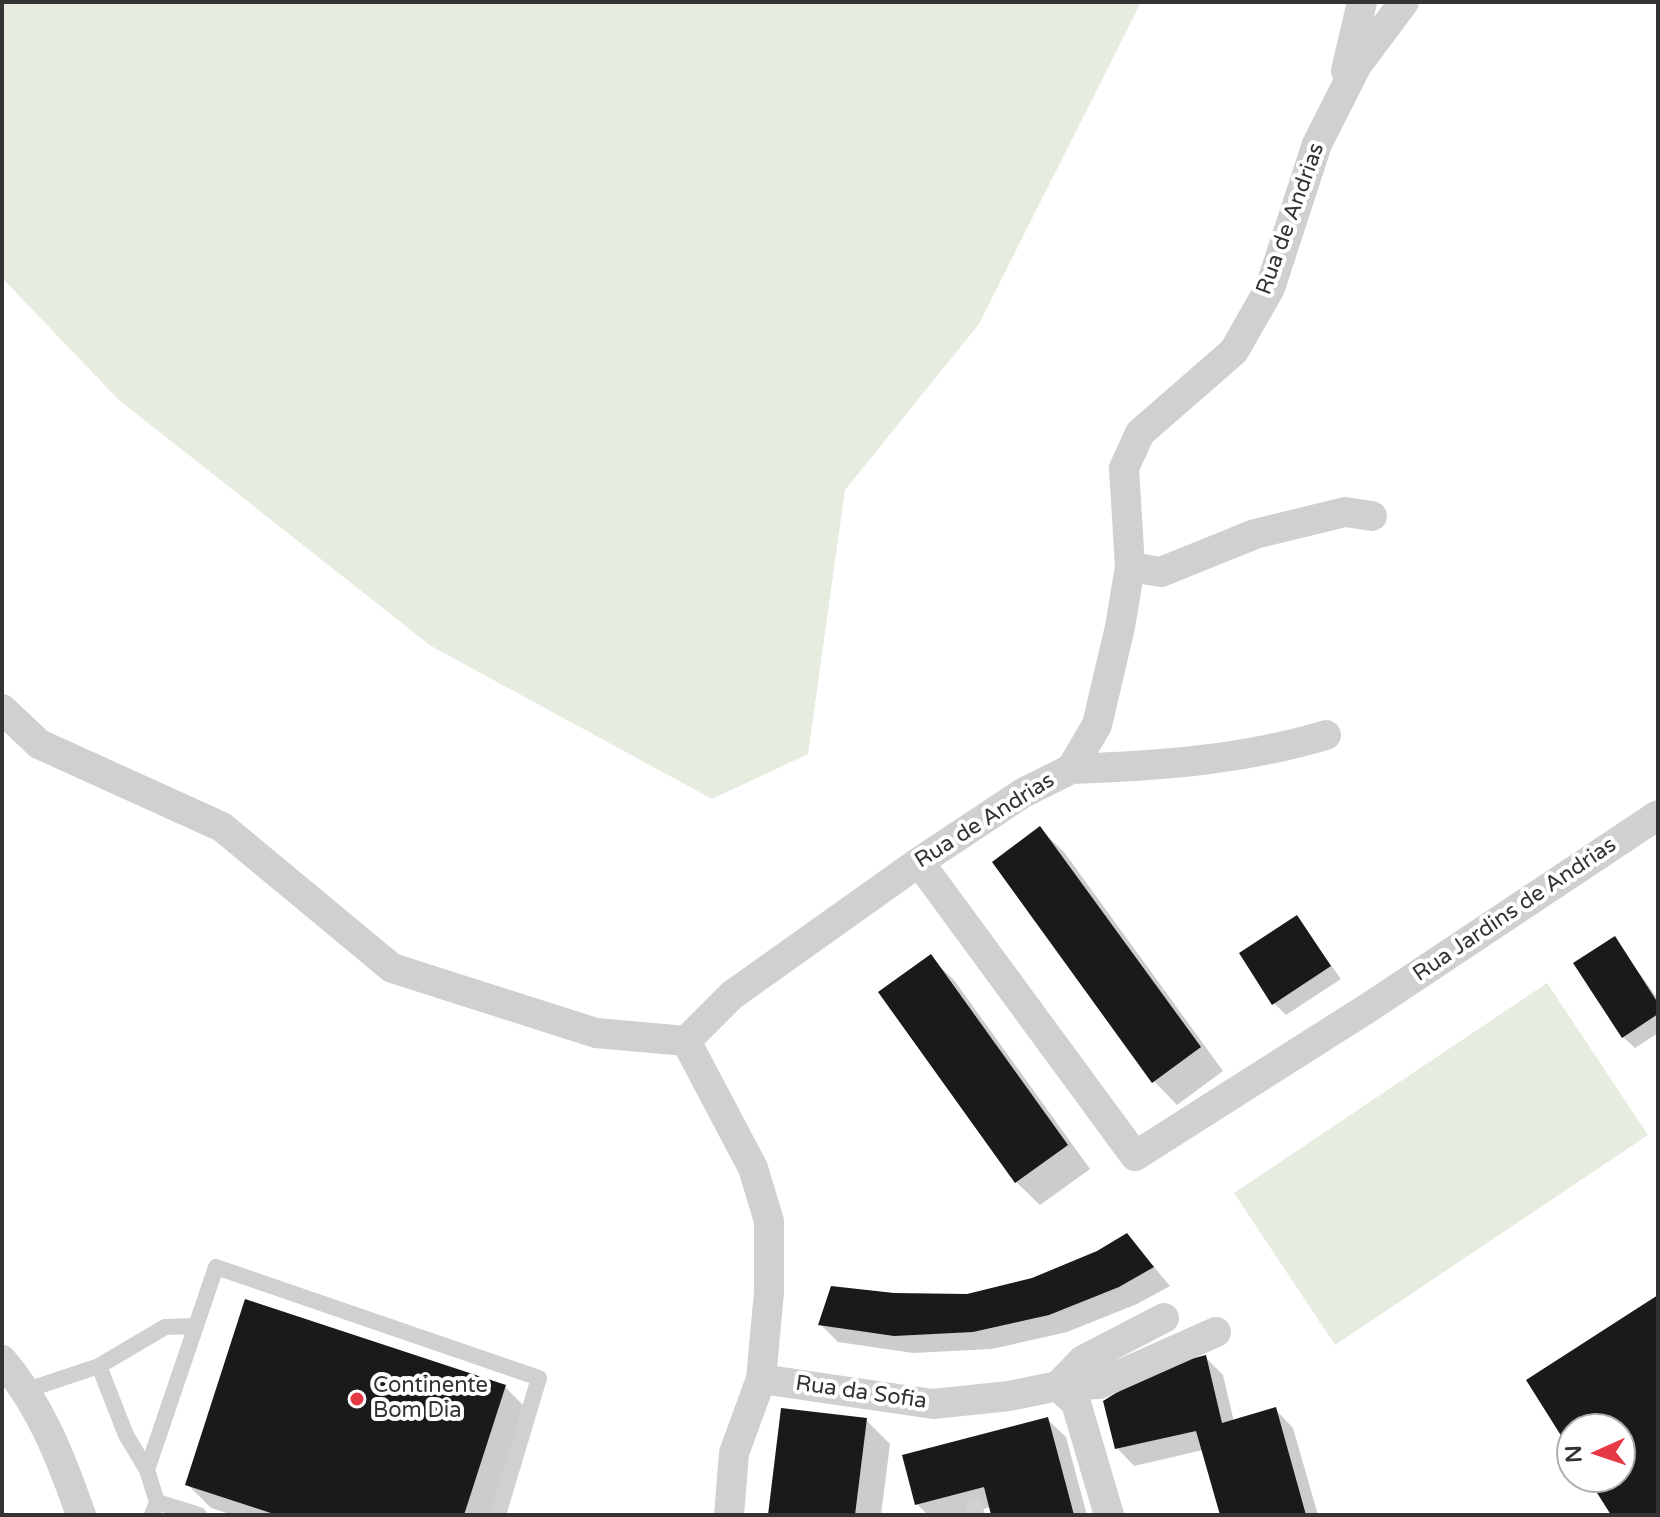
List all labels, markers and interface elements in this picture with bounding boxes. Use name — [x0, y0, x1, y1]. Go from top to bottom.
street label: Rua de Andrias — [1251, 140, 1331, 298]
street label: Rua de Andrias — [910, 768, 1060, 874]
street label: Rua Jardins de Andrias — [1408, 832, 1622, 988]
street label: Rua da Sofia — [794, 1371, 928, 1415]
place label: Continente Bom Dia — [373, 1373, 488, 1424]
marker: Continente Bom Dia — [348, 1390, 366, 1408]
north arrow — [1556, 1413, 1636, 1493]
text: N — [1561, 1445, 1587, 1464]

